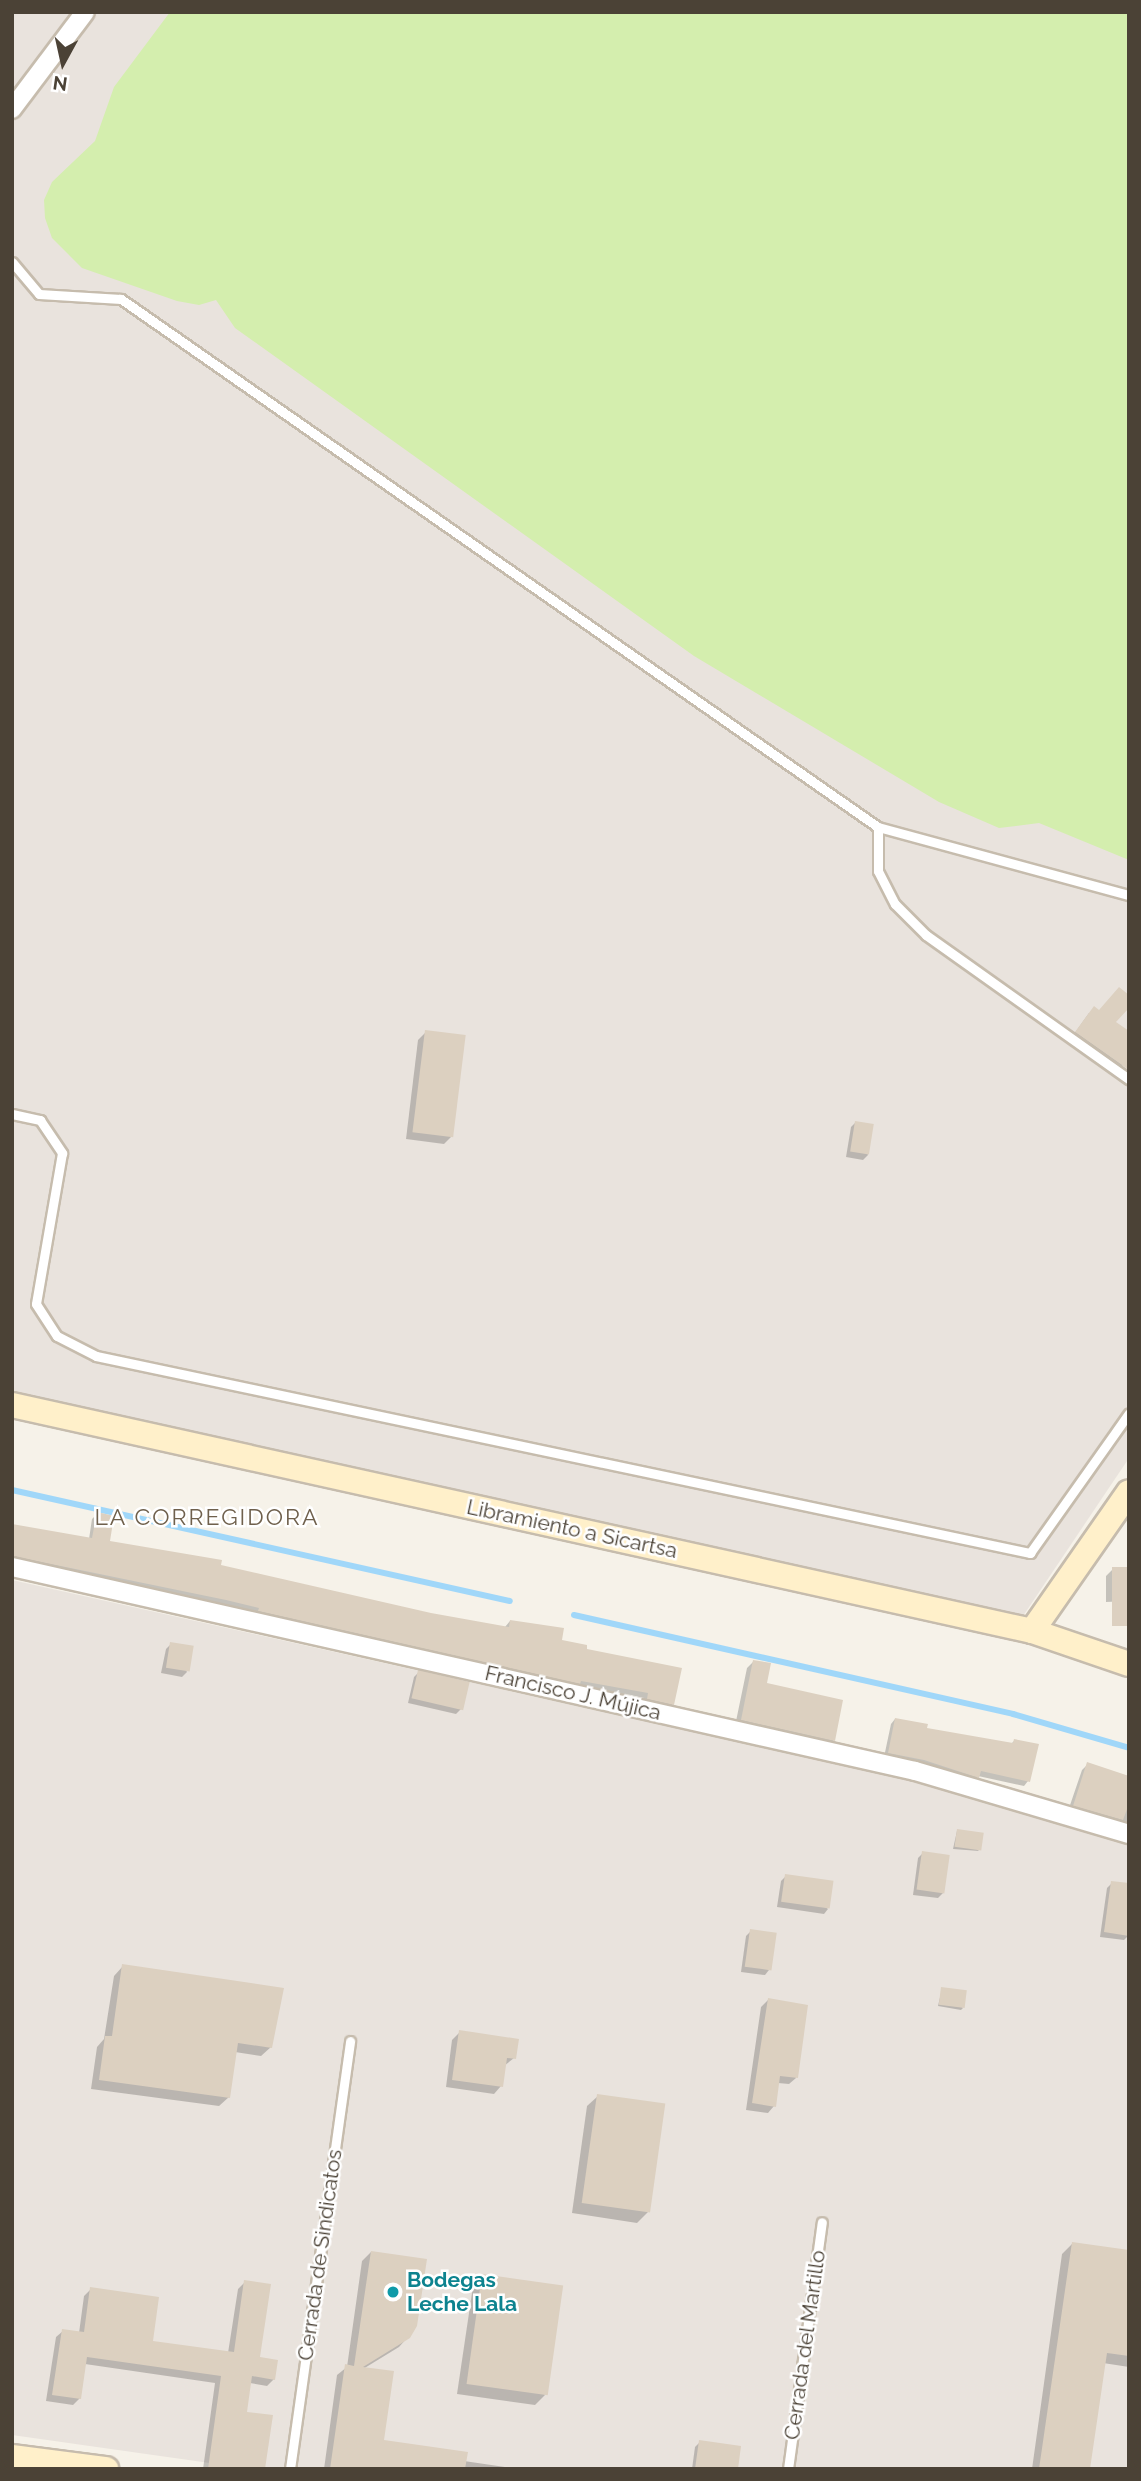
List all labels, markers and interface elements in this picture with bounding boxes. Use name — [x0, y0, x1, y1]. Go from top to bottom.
north arrow — [28, 28, 98, 98]
text: N — [51, 72, 69, 96]
street label: Libramiento a Sicartsa — [464, 1494, 680, 1564]
district label: LA CORREGIDORA — [96, 1503, 318, 1531]
street label: Francisco J. Mújica — [482, 1660, 664, 1726]
street label: Cerrada de Sindicatos — [293, 2148, 347, 2362]
street label: Cerrada del Martillo — [779, 2248, 831, 2442]
place label: Bodegas Leche Lala — [407, 2267, 517, 2317]
marker: Bodegas Leche Lala — [385, 2284, 401, 2300]

